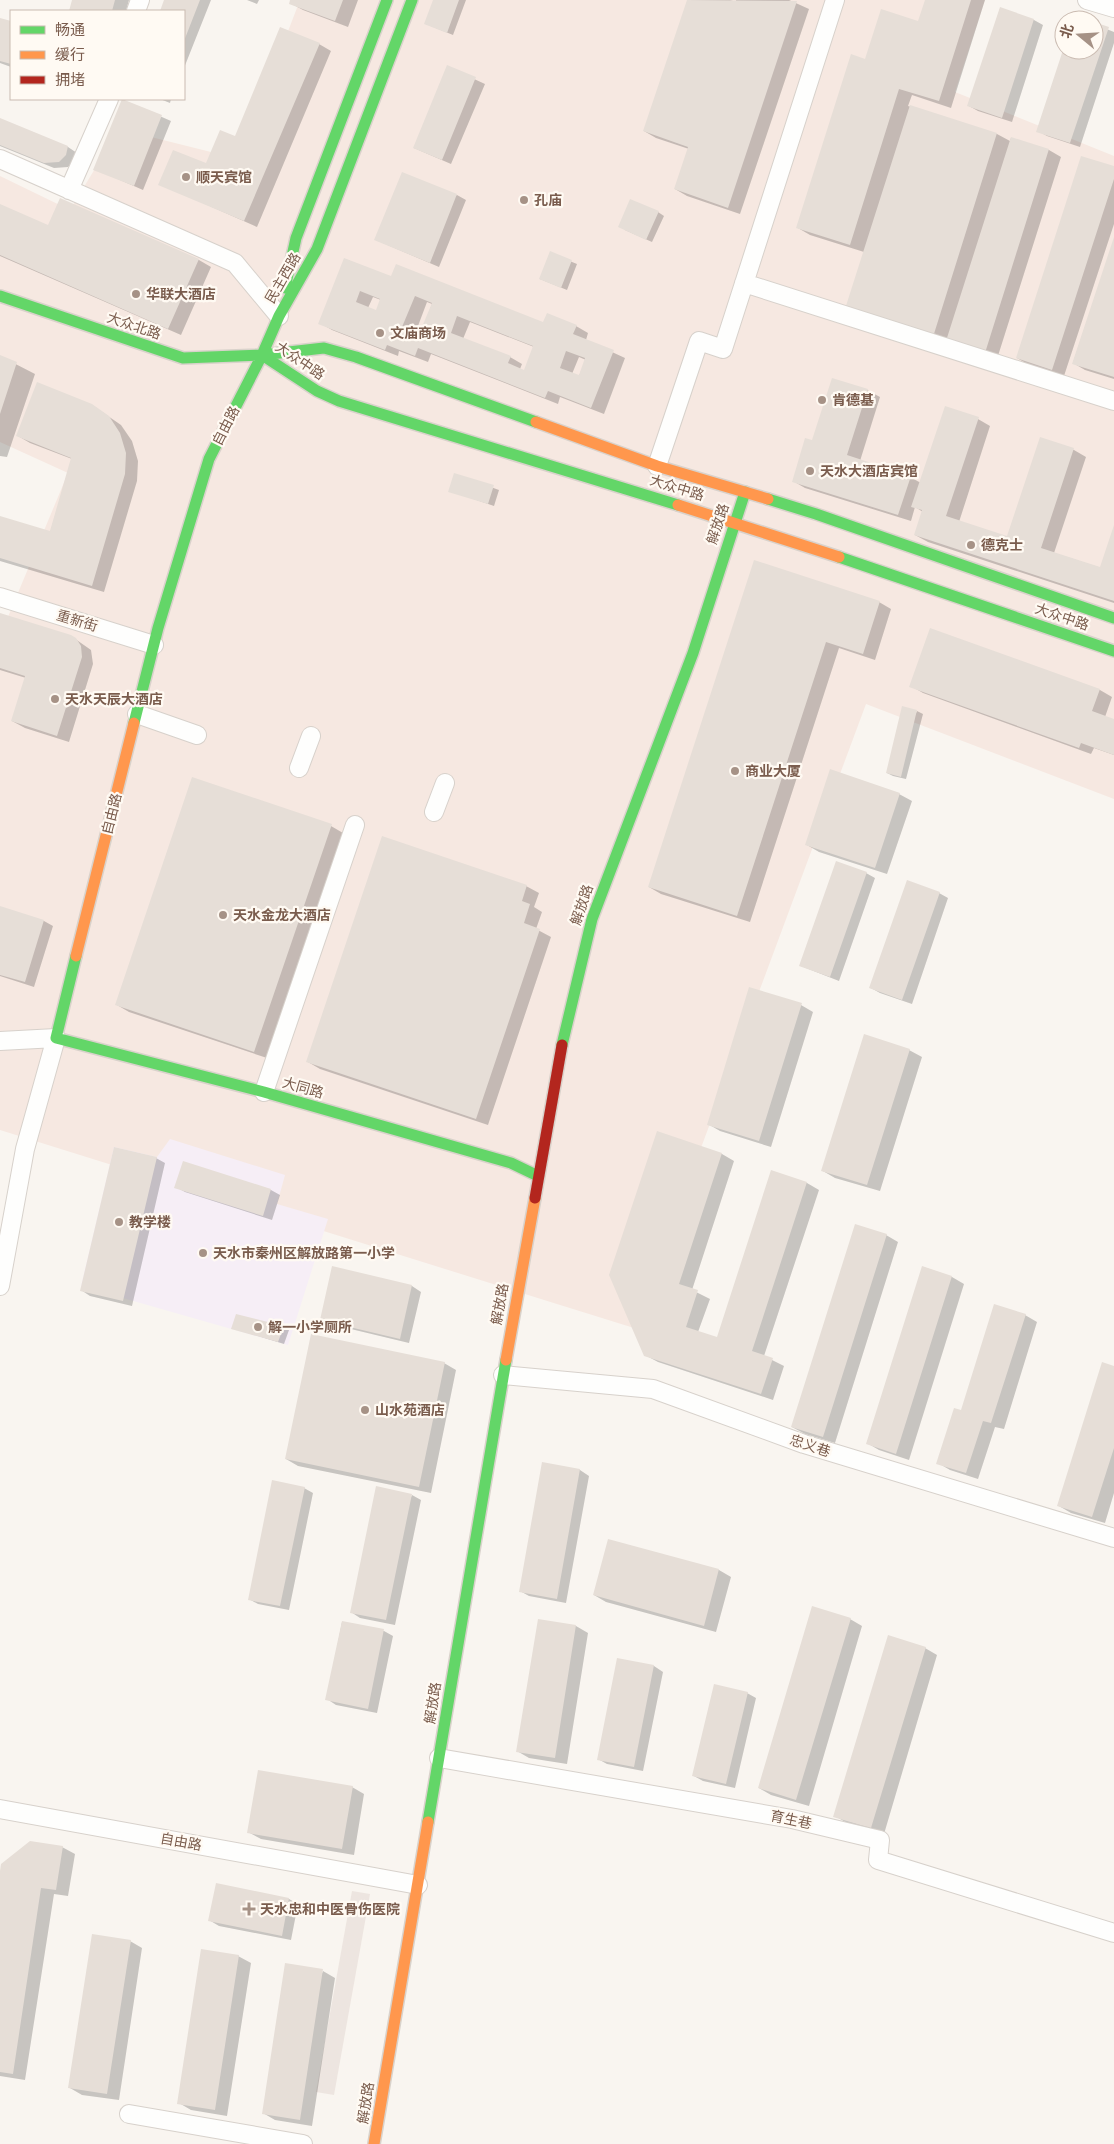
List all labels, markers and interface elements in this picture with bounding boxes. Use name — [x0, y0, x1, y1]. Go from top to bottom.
legend — [10, 10, 185, 100]
north arrow — [1054, 10, 1104, 60]
text: 畅通 — [55, 21, 85, 39]
text: 北 — [1057, 22, 1077, 40]
text: 缓行 — [55, 46, 85, 64]
text: 拥堵 — [55, 71, 85, 89]
place label: 顺天宾馆 — [196, 169, 252, 186]
marker: 顺天宾馆 — [180, 171, 192, 183]
place label: 孔庙 — [534, 192, 562, 209]
marker: 孔庙 — [518, 194, 530, 206]
street label: 民主西路 — [262, 250, 304, 306]
place label: 华联大酒店 — [146, 286, 216, 303]
marker: 华联大酒店 — [130, 288, 142, 300]
street label: 大众北路 — [105, 309, 163, 343]
place label: 文庙商场 — [390, 325, 446, 342]
marker: 文庙商场 — [374, 327, 386, 339]
street label: 大众中路 — [272, 338, 328, 384]
place label: 肯德基 — [832, 392, 874, 409]
marker: 肯德基 — [816, 394, 828, 406]
street label: 自由路 — [209, 403, 243, 449]
place label: 天水大酒店宾馆 — [820, 463, 918, 480]
marker: 天水大酒店宾馆 — [804, 465, 816, 477]
street label: 大众中路 — [648, 472, 706, 504]
street label: 解放路 — [703, 501, 733, 547]
place label: 德克士 — [981, 537, 1023, 554]
marker: 德克士 — [965, 539, 977, 551]
street label: 大众中路 — [1033, 600, 1091, 634]
street label: 重新街 — [54, 607, 100, 635]
place label: 天水天辰大酒店 — [65, 691, 163, 708]
marker: 天水天辰大酒店 — [49, 693, 61, 705]
place label: 商业大厦 — [745, 763, 801, 780]
marker: 商业大厦 — [729, 765, 741, 777]
street label: 自由路 — [99, 792, 125, 836]
street label: 解放路 — [567, 882, 597, 928]
place label: 天水金龙大酒店 — [233, 907, 331, 924]
marker: 天水金龙大酒店 — [217, 909, 229, 921]
street label: 大同路 — [280, 1074, 326, 1102]
place label: 教学楼 — [129, 1214, 171, 1231]
marker: 教学楼 — [113, 1216, 125, 1228]
place label: 天水市秦州区解放路第一小学 — [213, 1245, 395, 1262]
marker: 天水市秦州区解放路第一小学 — [197, 1247, 209, 1259]
street label: 解放路 — [488, 1282, 512, 1326]
place label: 解一小学厕所 — [268, 1319, 352, 1336]
marker: 解一小学厕所 — [252, 1321, 264, 1333]
place label: 山水苑酒店 — [375, 1402, 445, 1419]
marker: 山水苑酒店 — [359, 1404, 371, 1416]
street label: 忠义巷 — [787, 1431, 833, 1461]
street label: 解放路 — [421, 1681, 445, 1725]
street label: 育生巷 — [769, 1807, 813, 1833]
street label: 自由路 — [159, 1830, 203, 1854]
place label: 天水忠和中医骨伤医院 — [260, 1901, 400, 1918]
marker: 天水忠和中医骨伤医院 — [242, 1902, 256, 1916]
street label: 解放路 — [354, 2081, 378, 2125]

